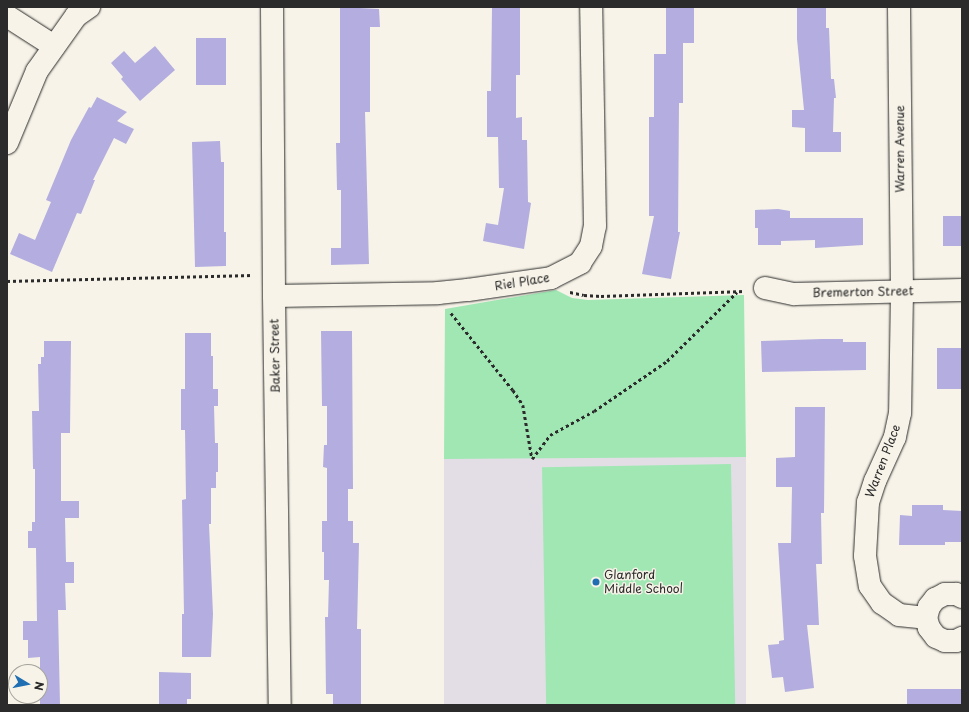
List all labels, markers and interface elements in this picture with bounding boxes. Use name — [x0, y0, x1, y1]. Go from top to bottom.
street label: Warren Avenue — [893, 105, 907, 193]
street label: Riel Place — [493, 271, 551, 293]
street label: Bremerton Street — [812, 284, 914, 300]
street label: Baker Street — [267, 318, 283, 394]
street label: Warren Place — [862, 422, 904, 500]
place label: Glanford Middle School — [604, 568, 684, 596]
marker: Glanford Middle School — [591, 577, 601, 587]
north arrow — [8, 664, 48, 704]
text: N — [30, 680, 48, 692]

